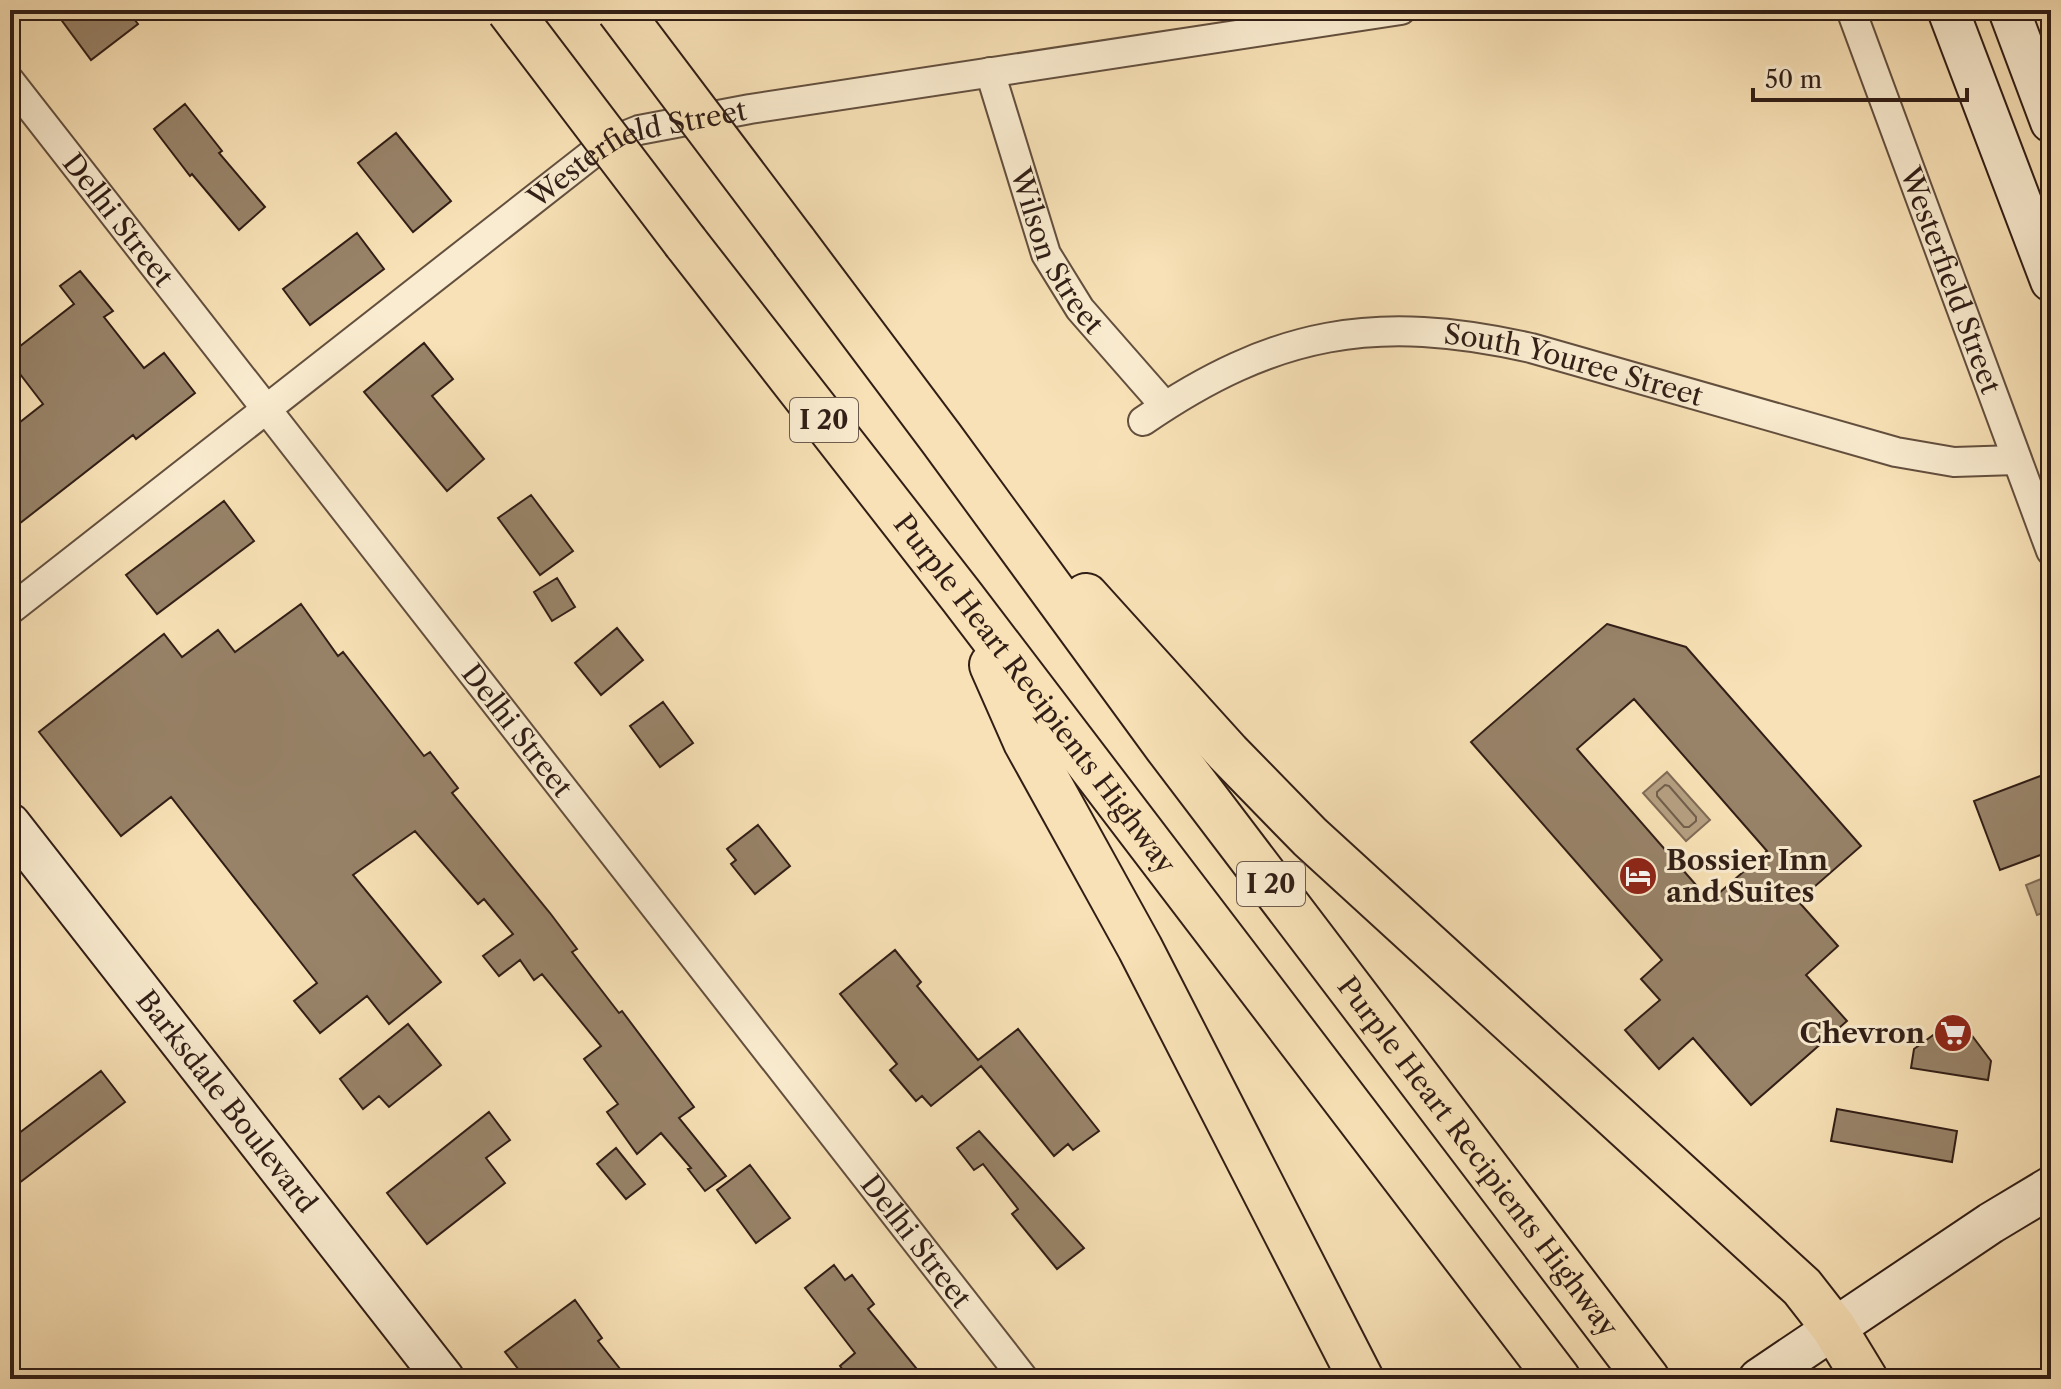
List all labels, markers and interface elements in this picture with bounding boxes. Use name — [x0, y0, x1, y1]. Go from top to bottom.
scale bar — [1753, 52, 1967, 102]
text: 50 m — [1765, 65, 1822, 94]
street label: Westerfield Street — [520, 93, 749, 215]
street label: Delhi Street — [56, 146, 181, 293]
street label: Westerfield Street — [1893, 161, 2008, 398]
street label: Wilson Street — [1003, 163, 1111, 341]
street label: South Youree Street — [1442, 317, 1707, 413]
road number: I 20 — [790, 398, 858, 442]
street label: Purple Heart Recipients Highway — [887, 507, 1184, 880]
street label: Delhi Street — [455, 657, 580, 804]
place label: Bossier Inn and Suites — [1666, 843, 1828, 909]
hotel icon: Bossier Inn and Suites — [1617, 855, 1659, 897]
road number: I 20 — [1237, 862, 1305, 906]
street label: Purple Heart Recipients Highway — [1330, 970, 1626, 1344]
street label: Barksdale Boulevard — [129, 983, 324, 1219]
supermarket icon: Chevron — [1932, 1012, 1974, 1054]
place label: Chevron — [1800, 1016, 1925, 1050]
street label: Delhi Street — [854, 1168, 979, 1314]

